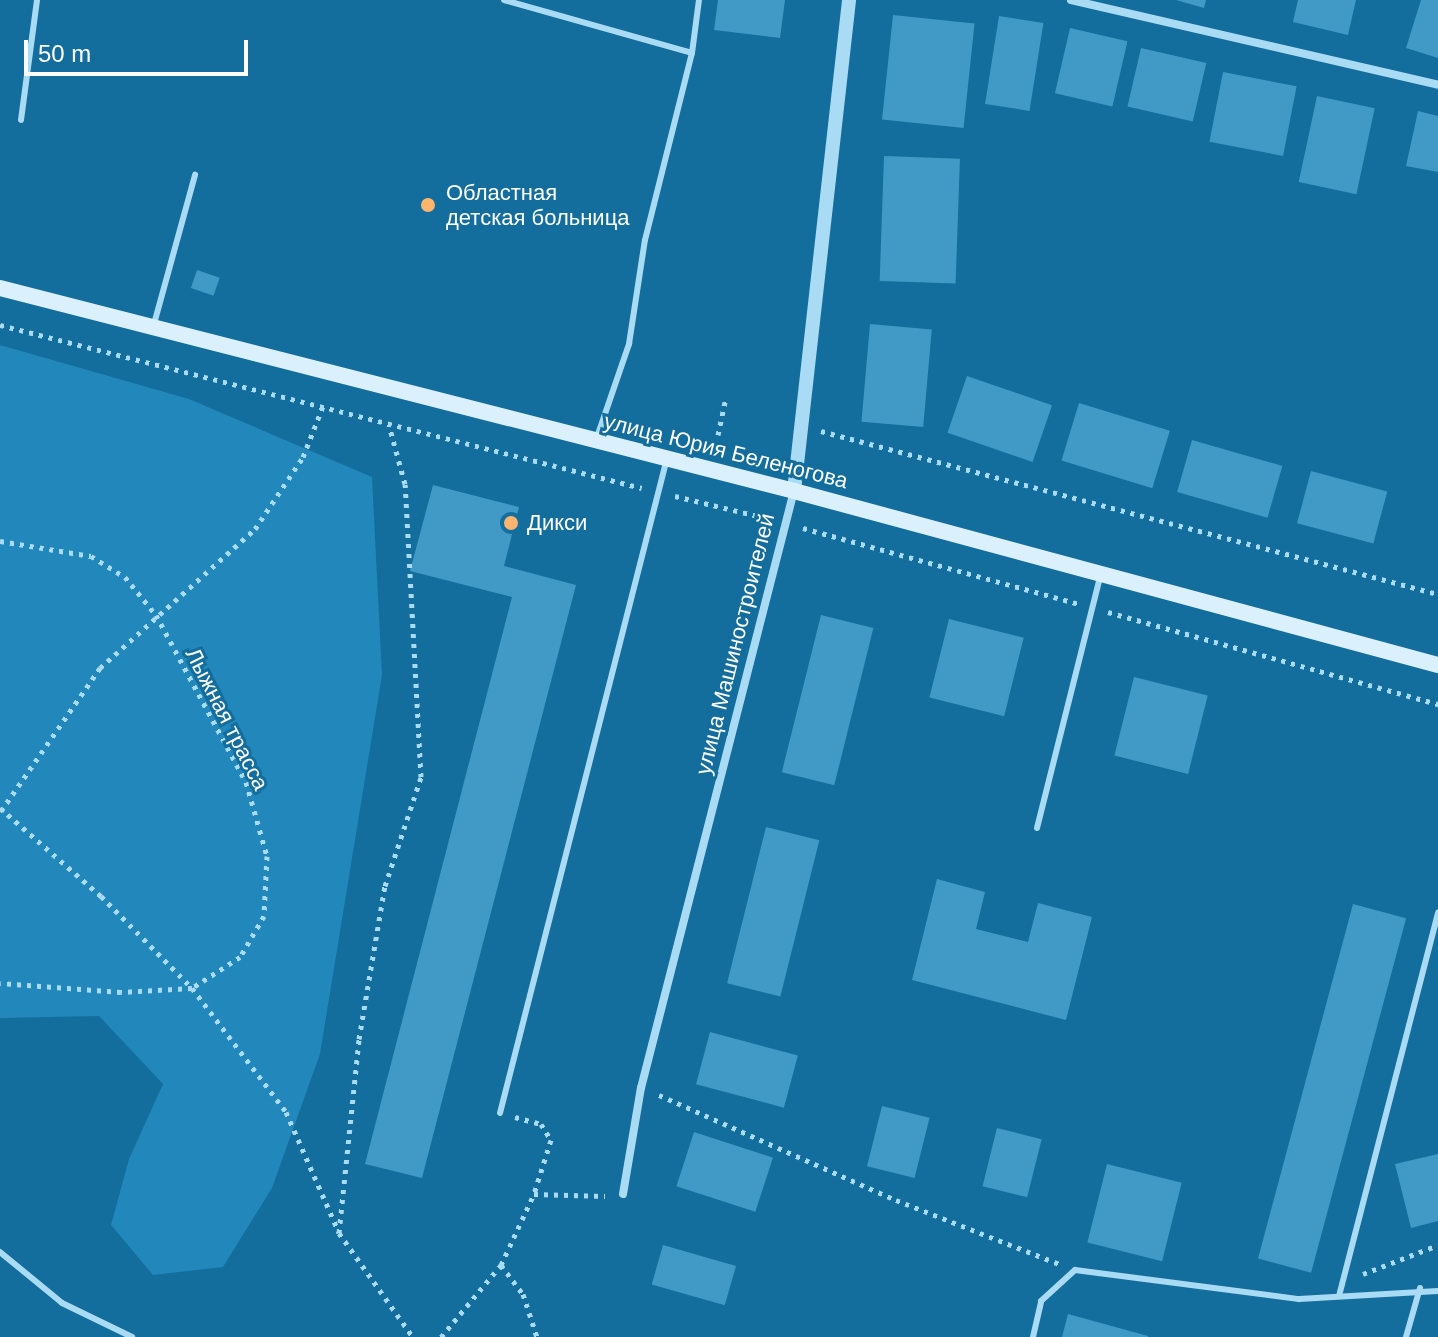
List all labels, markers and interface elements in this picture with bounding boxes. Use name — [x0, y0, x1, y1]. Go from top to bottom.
scale bar — [28, 24, 252, 74]
text: 50 m — [38, 40, 91, 67]
place label: Областная детская больница — [446, 179, 629, 230]
marker: Областная детская больница — [417, 194, 439, 216]
street label: улица Юрия Беленогова — [601, 408, 851, 494]
place label: Дикси — [527, 510, 587, 536]
street label: улица Машиностроителей — [690, 511, 780, 777]
marker: Дикси — [502, 514, 520, 532]
street label: Лыжная трасса — [180, 643, 274, 795]

